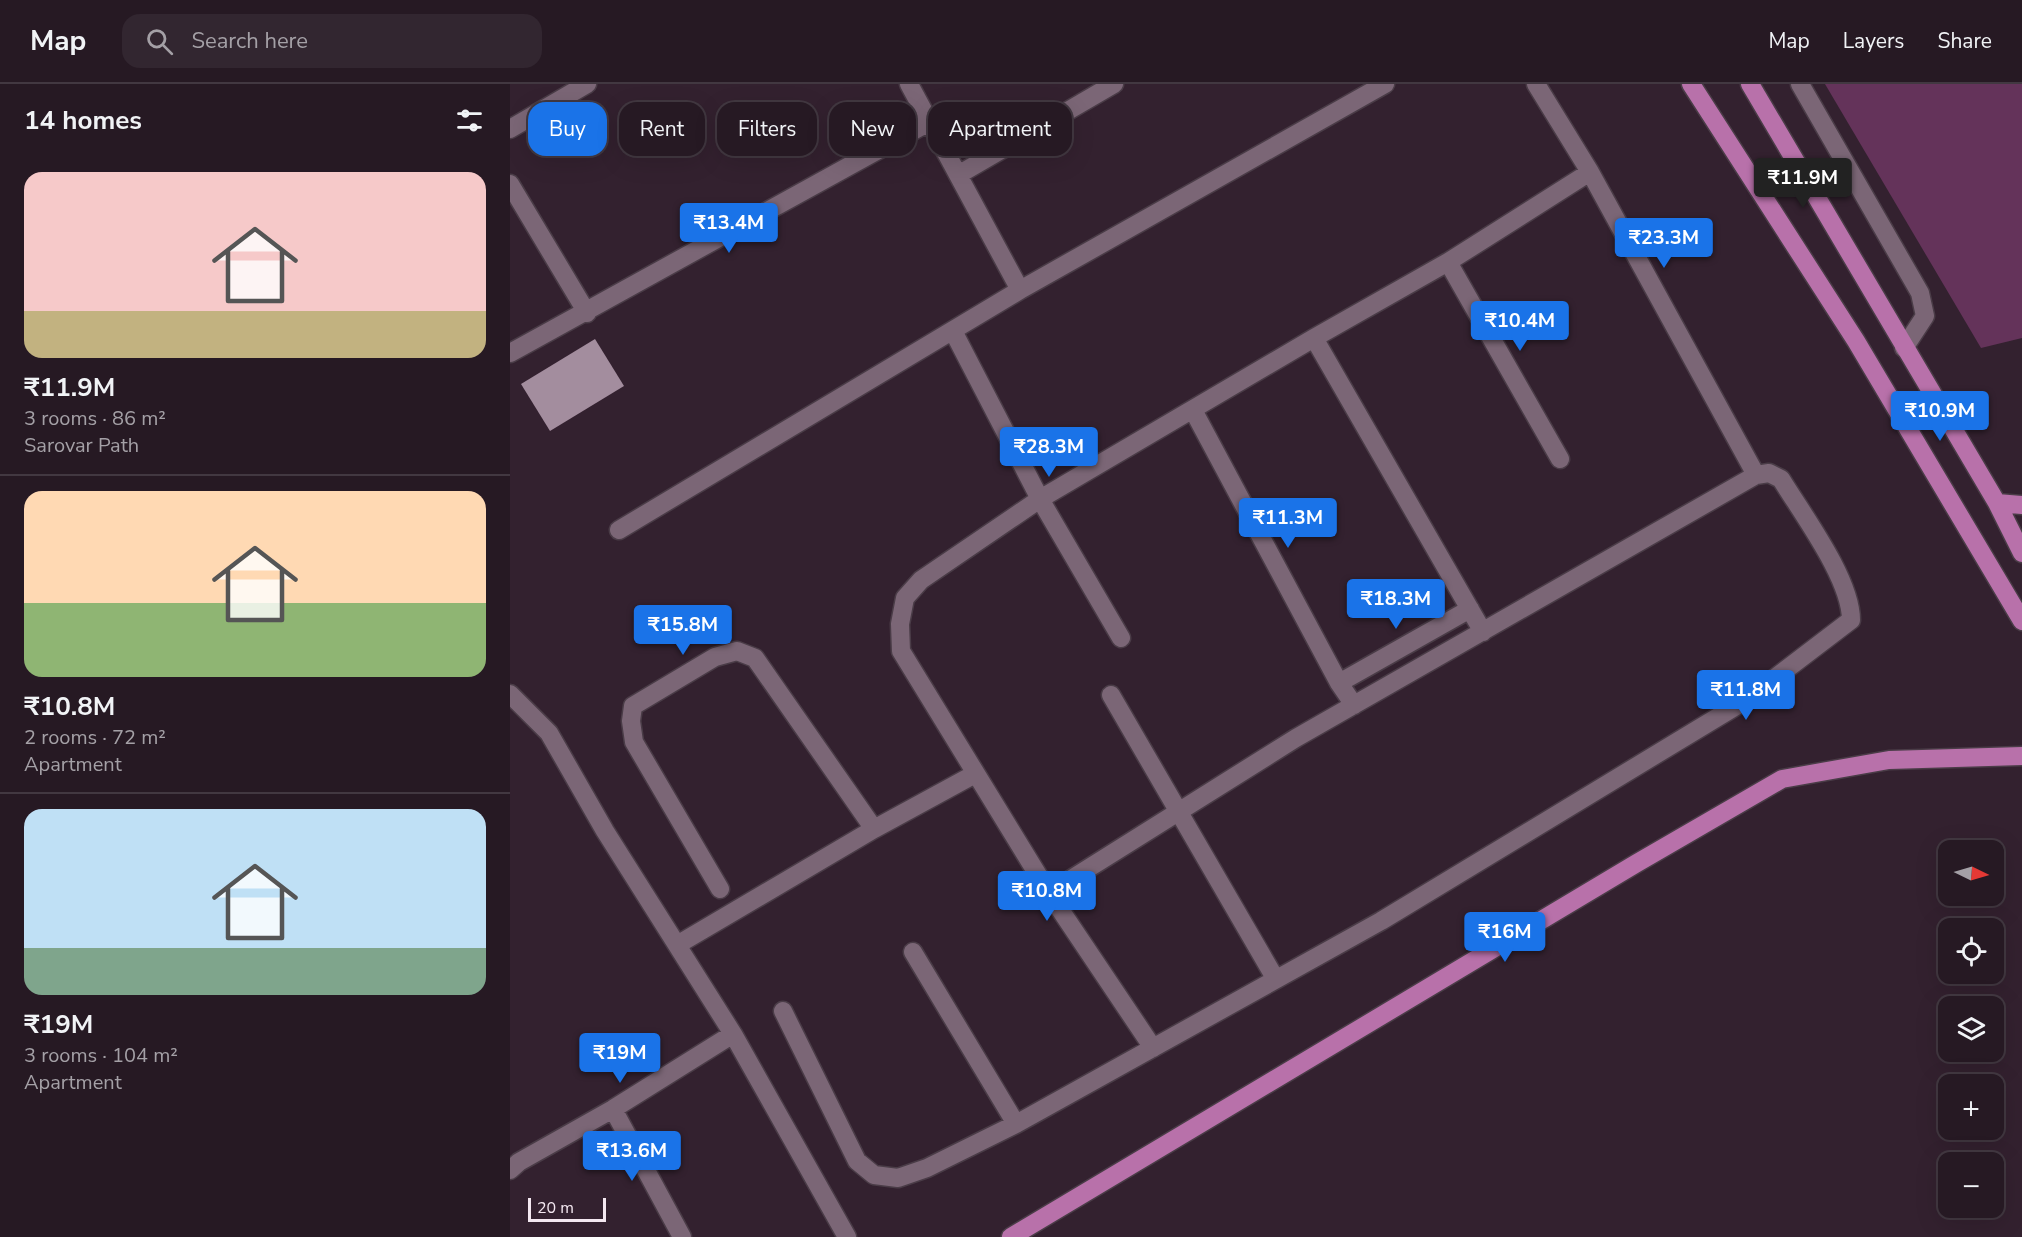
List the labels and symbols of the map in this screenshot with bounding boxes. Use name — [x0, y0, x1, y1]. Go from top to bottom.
pin: ₹11.9M — [1754, 158, 1852, 209]
pin: ₹13.4M — [680, 203, 778, 254]
pin: ₹23.3M — [1615, 218, 1713, 269]
pin: ₹10.4M — [1471, 301, 1569, 352]
pin: ₹10.9M — [1891, 391, 1989, 442]
pin: ₹28.3M — [1000, 427, 1098, 478]
pin: ₹11.3M — [1239, 498, 1337, 549]
pin: ₹18.3M — [1347, 579, 1445, 630]
pin: ₹15.8M — [634, 605, 732, 656]
pin: ₹11.8M — [1697, 670, 1795, 721]
north arrow — [1938, 840, 2004, 906]
pin: ₹10.8M — [998, 871, 1096, 922]
pin: ₹16M — [1469, 912, 1541, 963]
pin: ₹19M — [584, 1033, 656, 1084]
pin: ₹13.6M — [583, 1131, 681, 1182]
scale bar — [528, 1195, 606, 1222]

